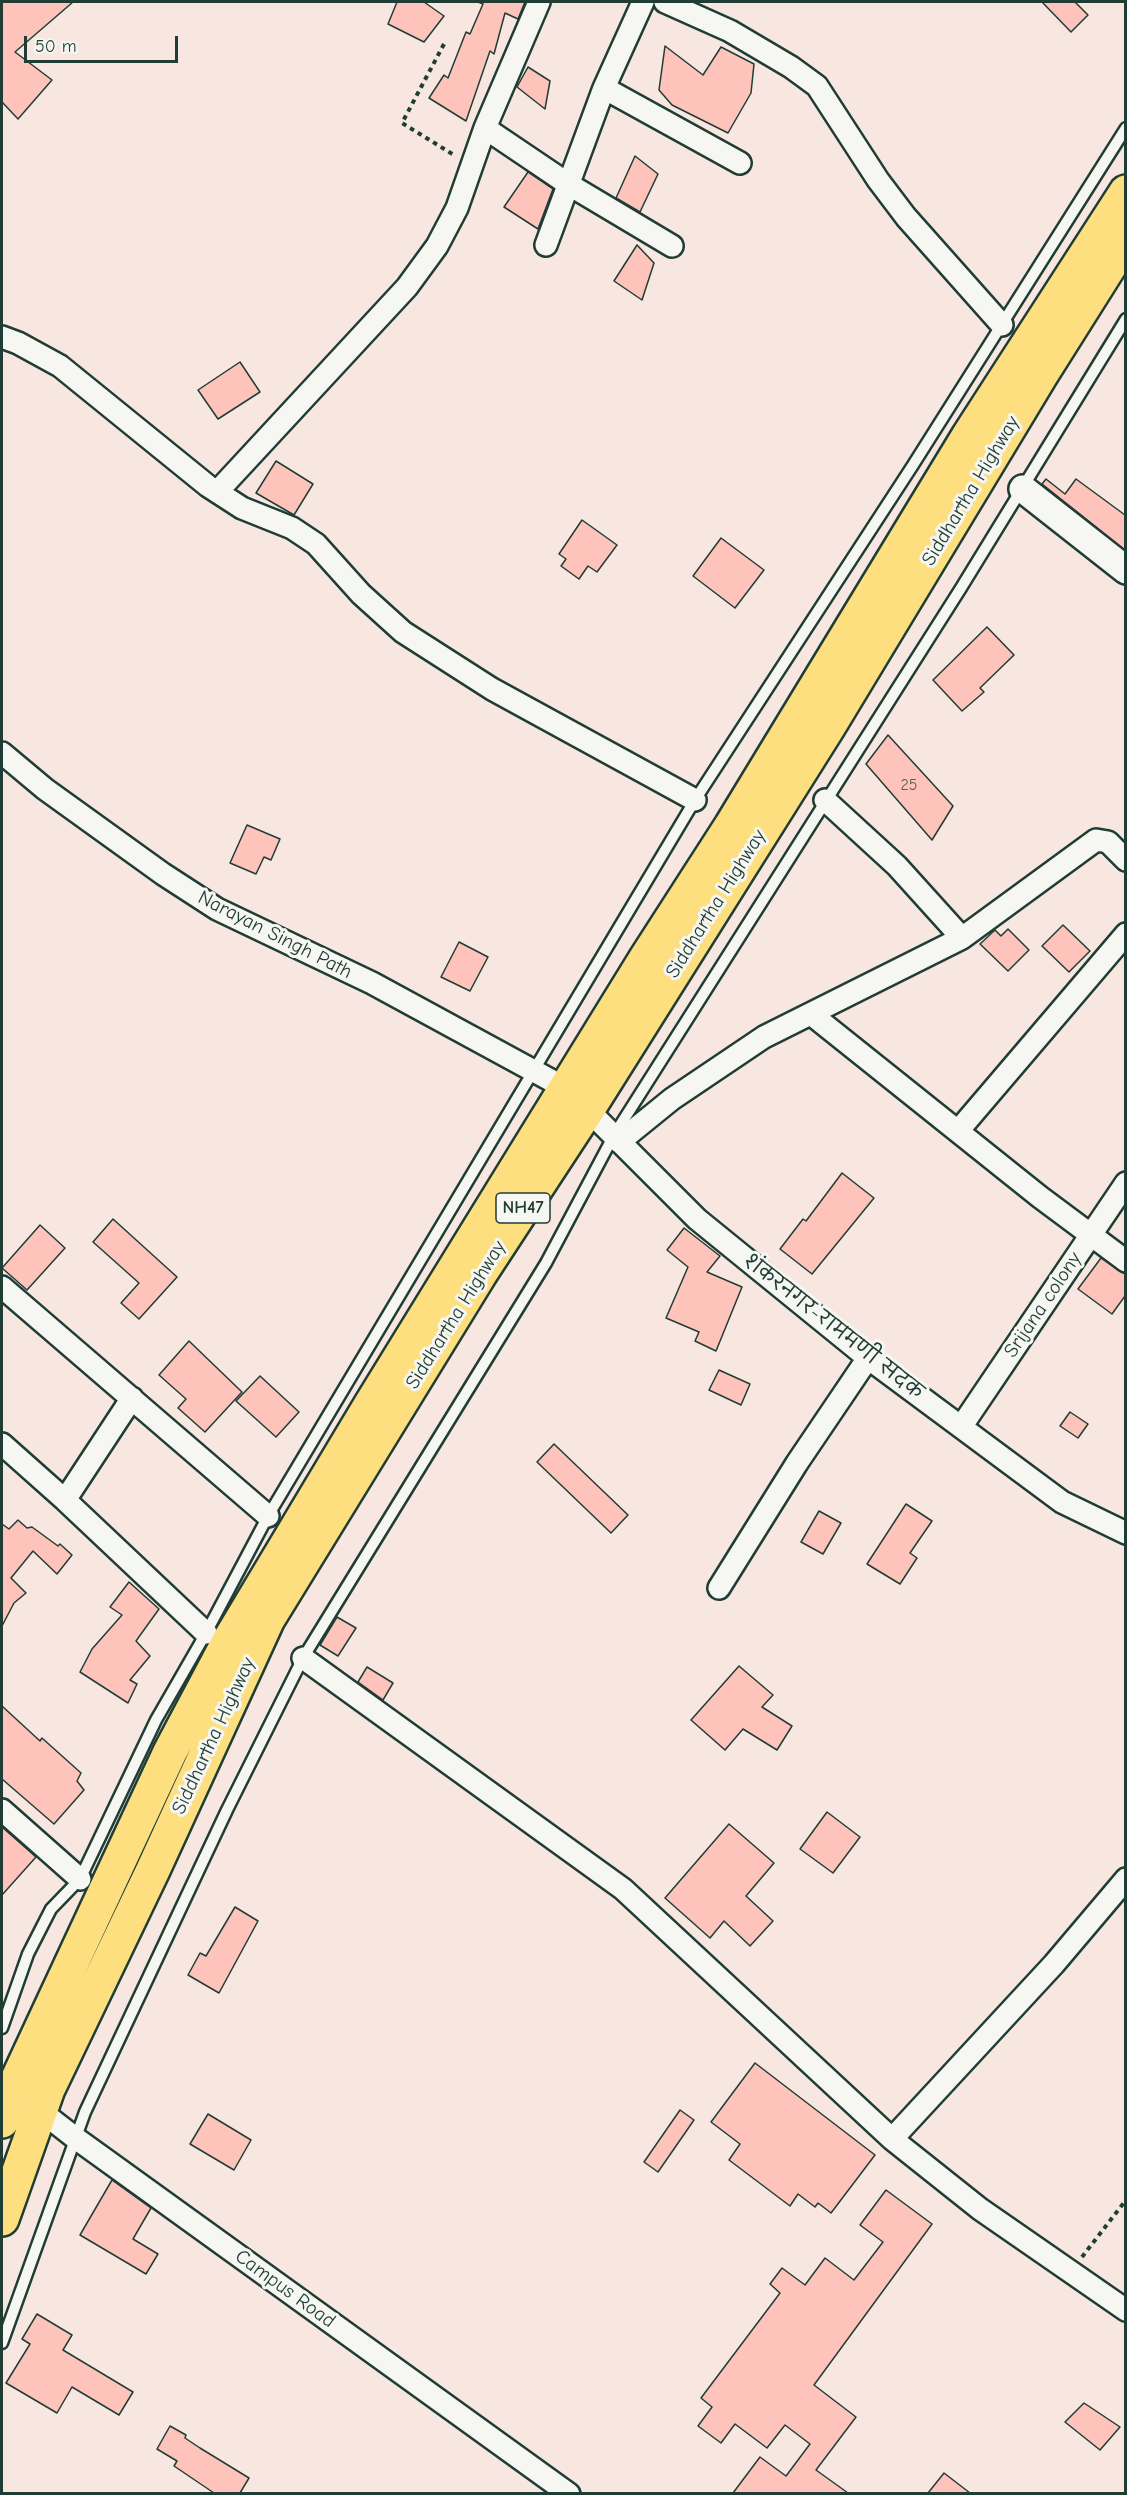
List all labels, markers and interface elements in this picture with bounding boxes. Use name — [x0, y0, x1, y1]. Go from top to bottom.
scale bar — [27, 24, 182, 62]
text: 50 m — [35, 36, 77, 57]
street label: Siddhartha Highway — [917, 412, 1025, 570]
house number: 25 — [900, 775, 918, 795]
street label: Siddhartha Highway — [661, 825, 771, 983]
street label: Narayan Singh Path — [194, 886, 356, 984]
road number: NH47 — [496, 1193, 550, 1223]
street label: Siddhartha Highway — [401, 1236, 511, 1394]
street label: Srijana colony — [999, 1248, 1087, 1362]
street label: शंकरनगर-राममणी सदक — [738, 1249, 928, 1405]
street label: Siddhartha Highway — [167, 1654, 261, 1818]
street label: Campus Road — [230, 2245, 340, 2333]

